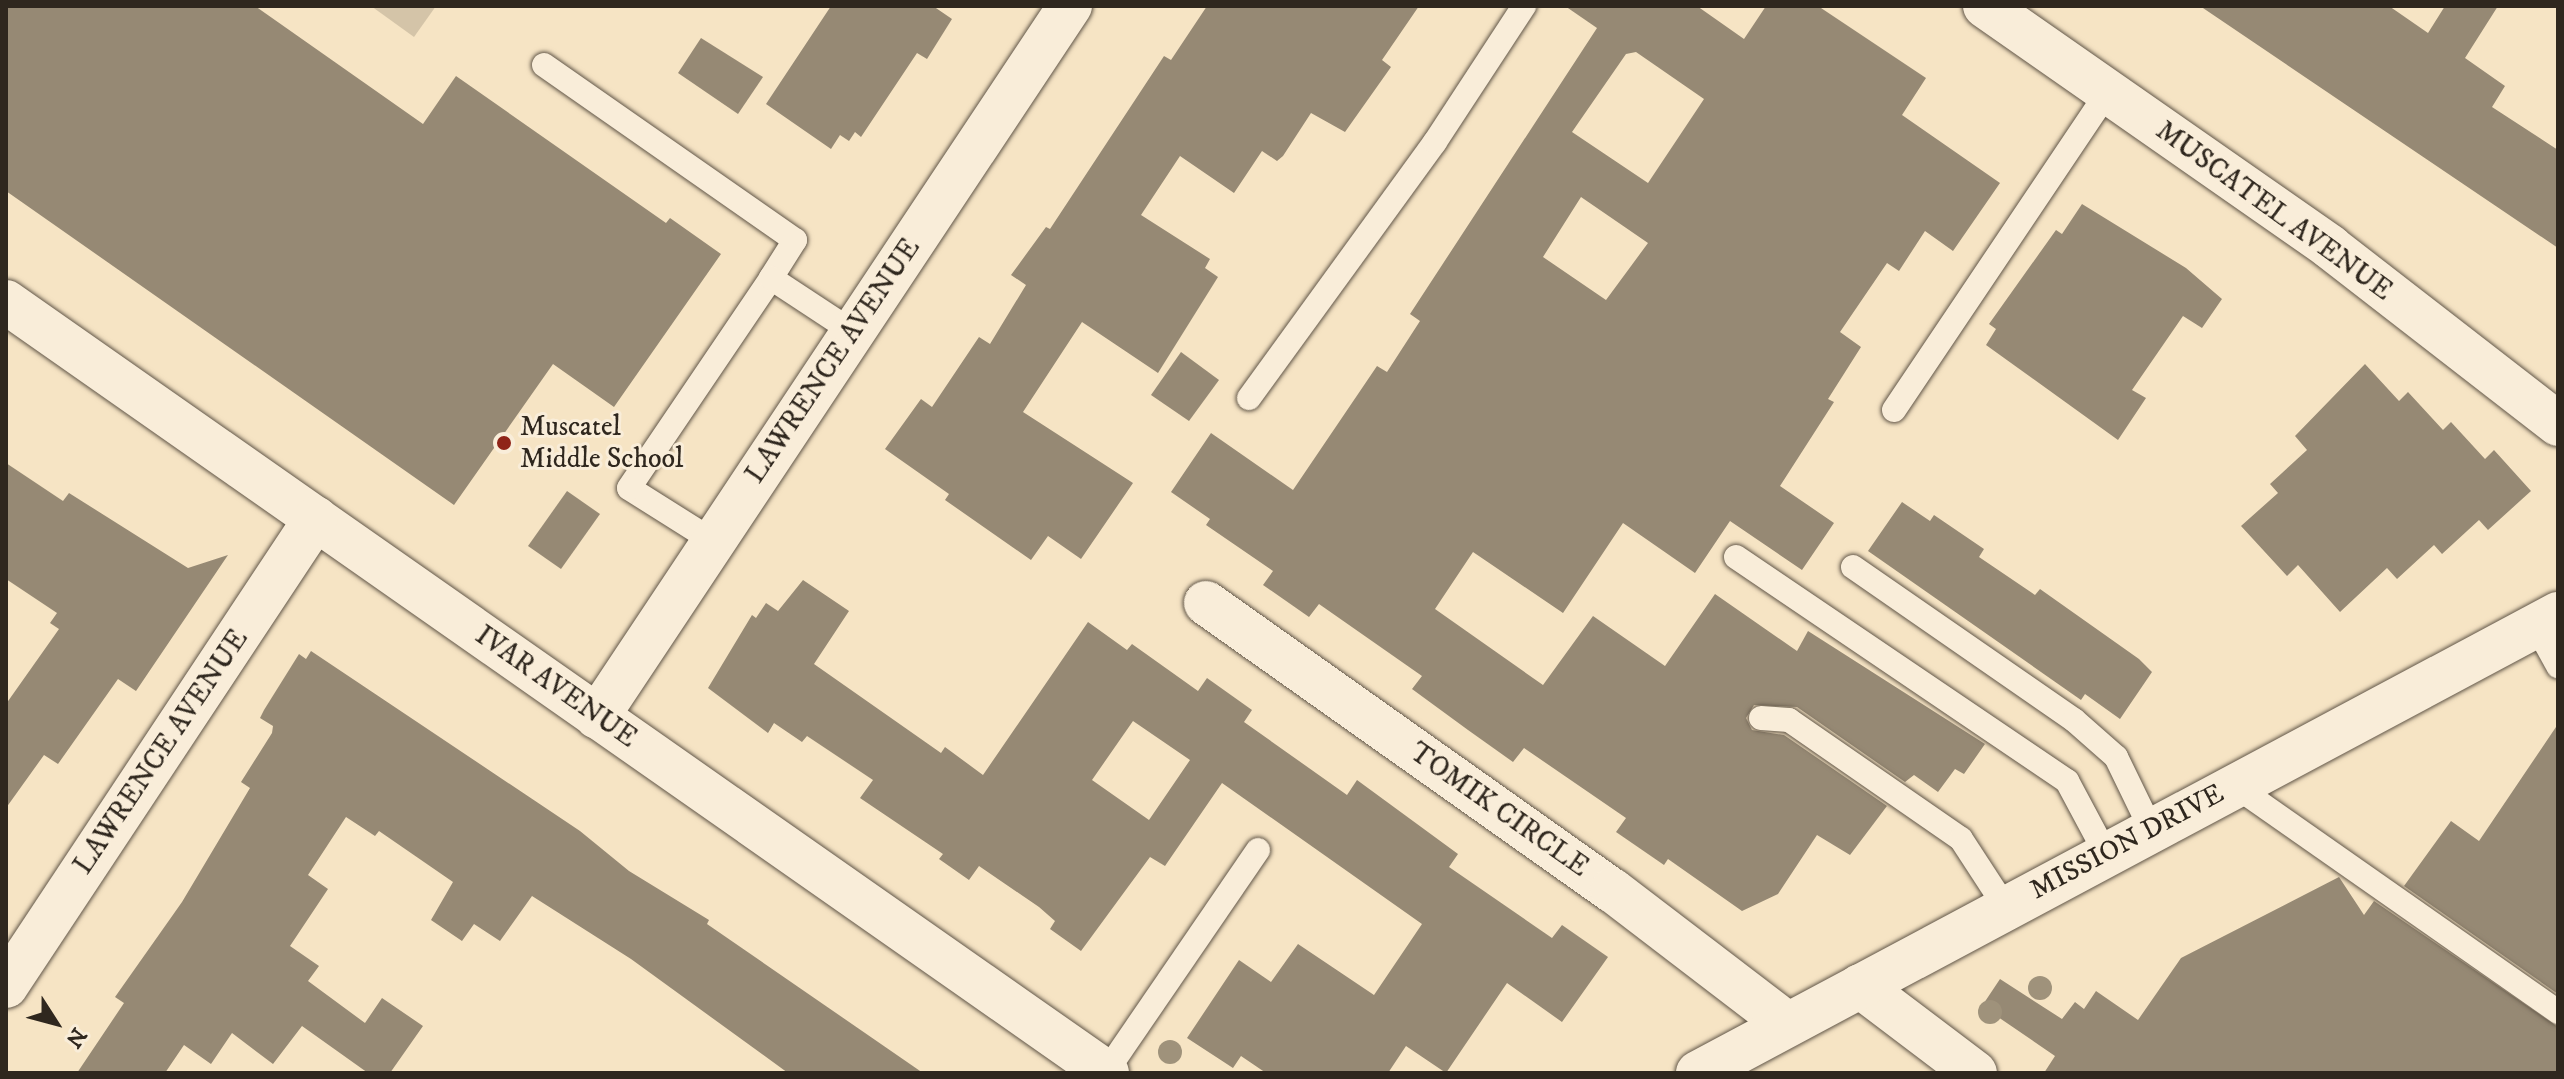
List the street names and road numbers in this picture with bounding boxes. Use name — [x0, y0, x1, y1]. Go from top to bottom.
street label: MUSCATEL AVENUE — [2149, 114, 2399, 308]
street label: LAWRENCE AVENUE — [739, 232, 927, 490]
street label: IVAR AVENUE — [469, 619, 643, 755]
street label: LAWRENCE AVENUE — [67, 623, 255, 881]
street label: TOMIK CIRCLE — [1403, 736, 1595, 884]
street label: MISSION DRIVE — [2024, 777, 2230, 907]

